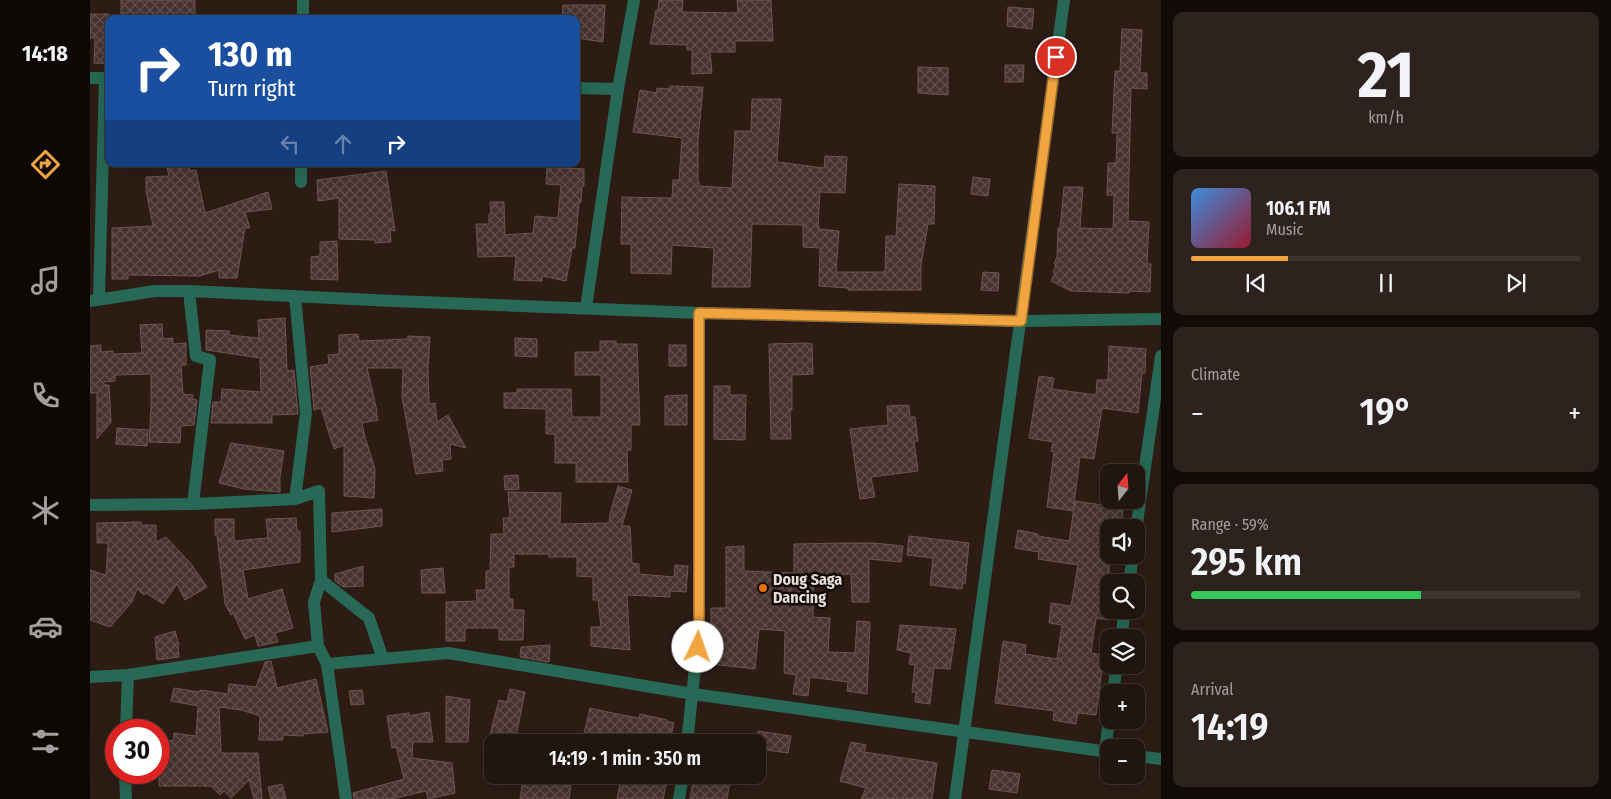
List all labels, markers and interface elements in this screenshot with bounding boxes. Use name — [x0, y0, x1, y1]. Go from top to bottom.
text: 130 m — [208, 33, 292, 75]
icon: right — [125, 35, 190, 100]
pin — [1035, 36, 1077, 78]
text: 21 — [1358, 36, 1414, 114]
text: 14:18 — [22, 40, 68, 67]
icon: arrive — [1042, 43, 1070, 71]
text: Turn right — [208, 75, 296, 102]
text: km/h — [1368, 108, 1404, 127]
icon: left — [276, 130, 304, 158]
icon: ahead — [329, 130, 357, 158]
icon: right — [382, 130, 410, 158]
icon: directions — [28, 147, 63, 182]
text: 106.1 FM — [1266, 197, 1330, 220]
text: Music — [1266, 220, 1303, 239]
icon: music — [28, 263, 63, 298]
icon: previous — [1242, 269, 1270, 297]
icon: pause — [1372, 269, 1400, 297]
icon: next — [1502, 269, 1530, 297]
text: Climate — [1191, 365, 1240, 384]
icon: phone — [28, 378, 63, 413]
text: 19° — [1359, 389, 1412, 435]
text: − — [1191, 397, 1204, 430]
text: + — [1568, 397, 1581, 430]
north arrow — [1100, 464, 1145, 509]
map controls — [1100, 464, 1145, 784]
icon: climate — [28, 493, 63, 528]
text: Range · 59% — [1191, 515, 1269, 534]
button: sound — [1100, 519, 1145, 564]
text: 295 km — [1191, 539, 1302, 585]
place label: Doug Saga Dancing — [773, 570, 842, 607]
button: search — [1100, 574, 1145, 619]
marker: Doug Saga Dancing — [757, 582, 769, 594]
icon: car — [28, 609, 63, 644]
position arrow — [671, 620, 723, 672]
button: layers — [1100, 629, 1145, 674]
text: Arrival — [1191, 680, 1233, 699]
button: + — [1100, 684, 1145, 729]
text: 14:19 — [1191, 704, 1268, 750]
speed limit sign: 30 — [105, 719, 170, 784]
icon: filters — [28, 724, 63, 759]
button: − — [1100, 739, 1145, 784]
text: 14:19 · 1 min · 350 m — [549, 747, 701, 770]

